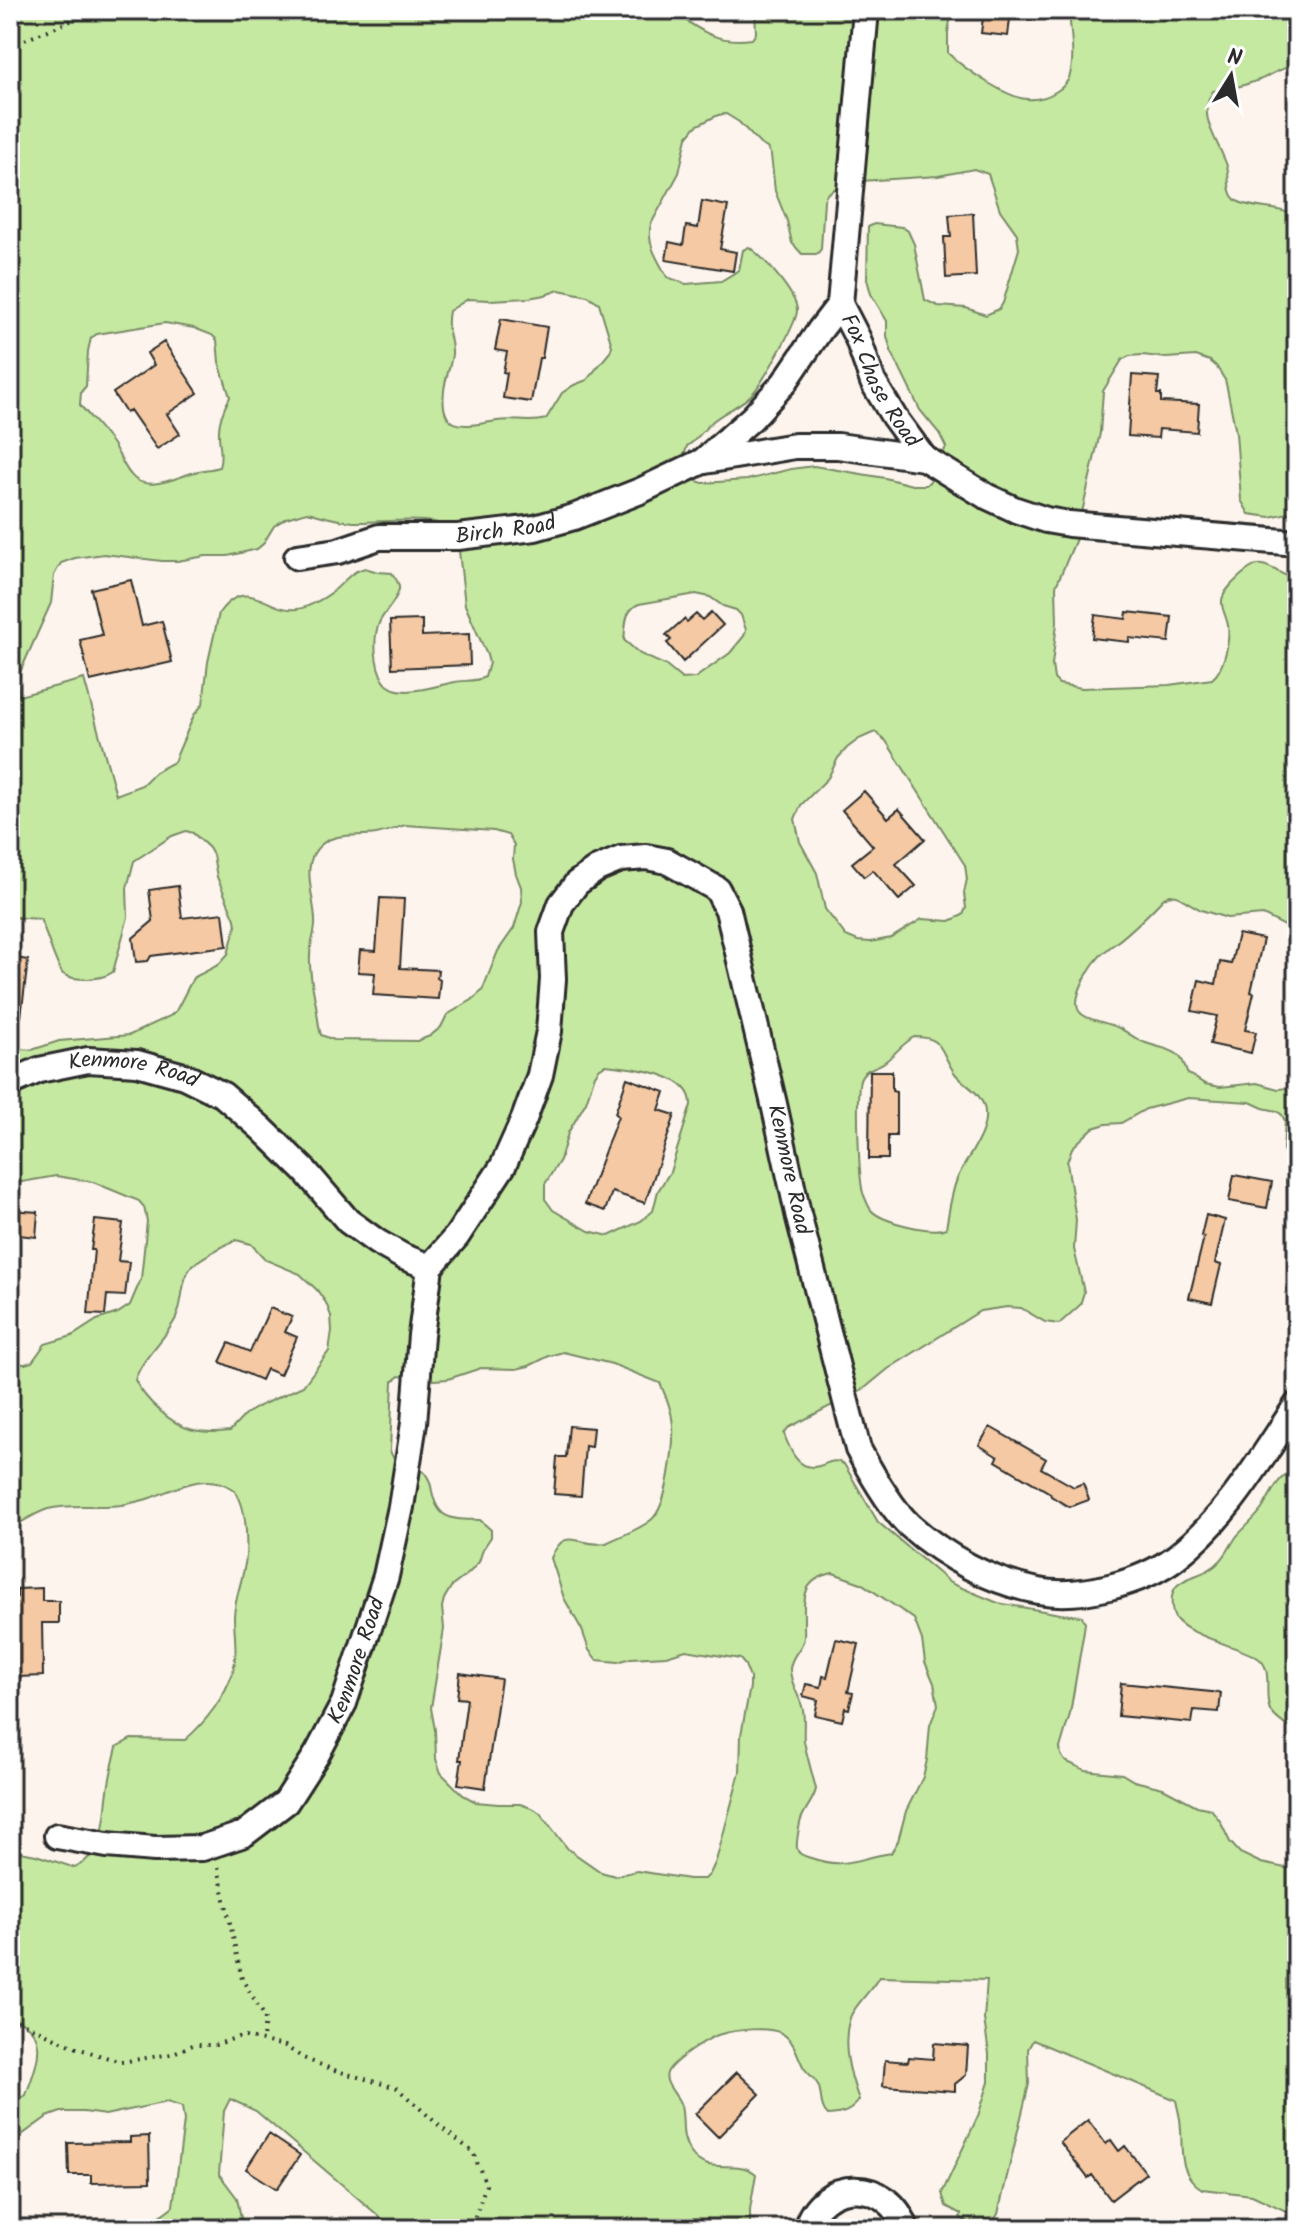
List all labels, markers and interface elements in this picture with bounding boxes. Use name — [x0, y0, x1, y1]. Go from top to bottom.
north arrow — [1191, 36, 1271, 116]
text: N — [1224, 40, 1245, 77]
street label: Fox Chase Road — [830, 308, 929, 456]
street label: Birch Road — [454, 505, 561, 555]
street label: Kenmore Road — [65, 1042, 206, 1099]
street label: Kenmore Road — [757, 1101, 820, 1239]
street label: Kenmore Road — [318, 1592, 396, 1731]

